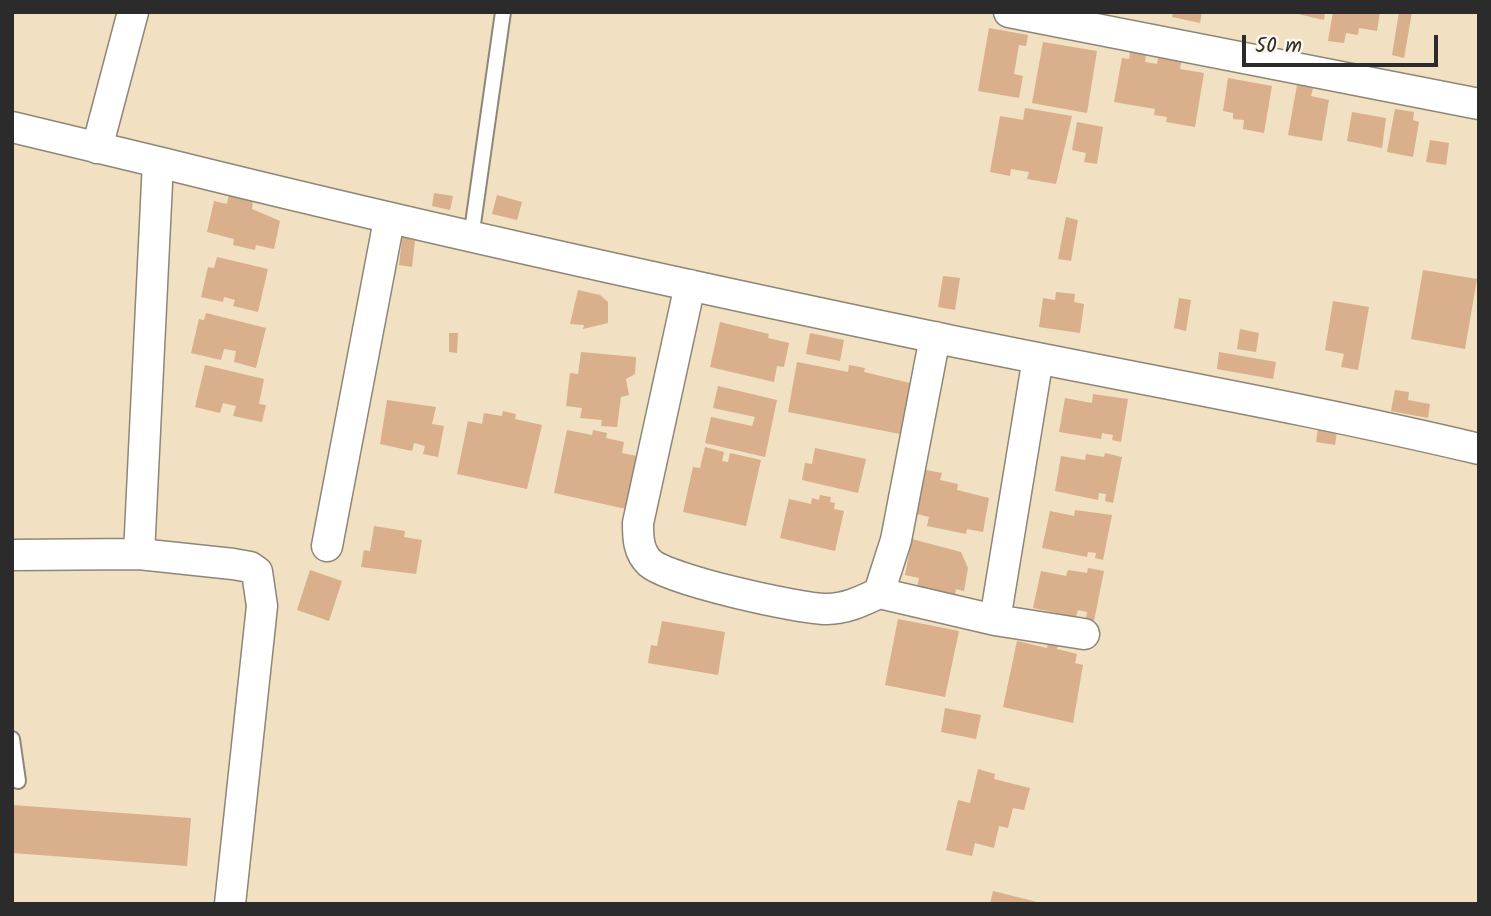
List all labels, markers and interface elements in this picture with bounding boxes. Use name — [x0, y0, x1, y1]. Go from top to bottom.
scale bar — [1246, 21, 1442, 65]
text: 50 m — [1255, 30, 1302, 63]

